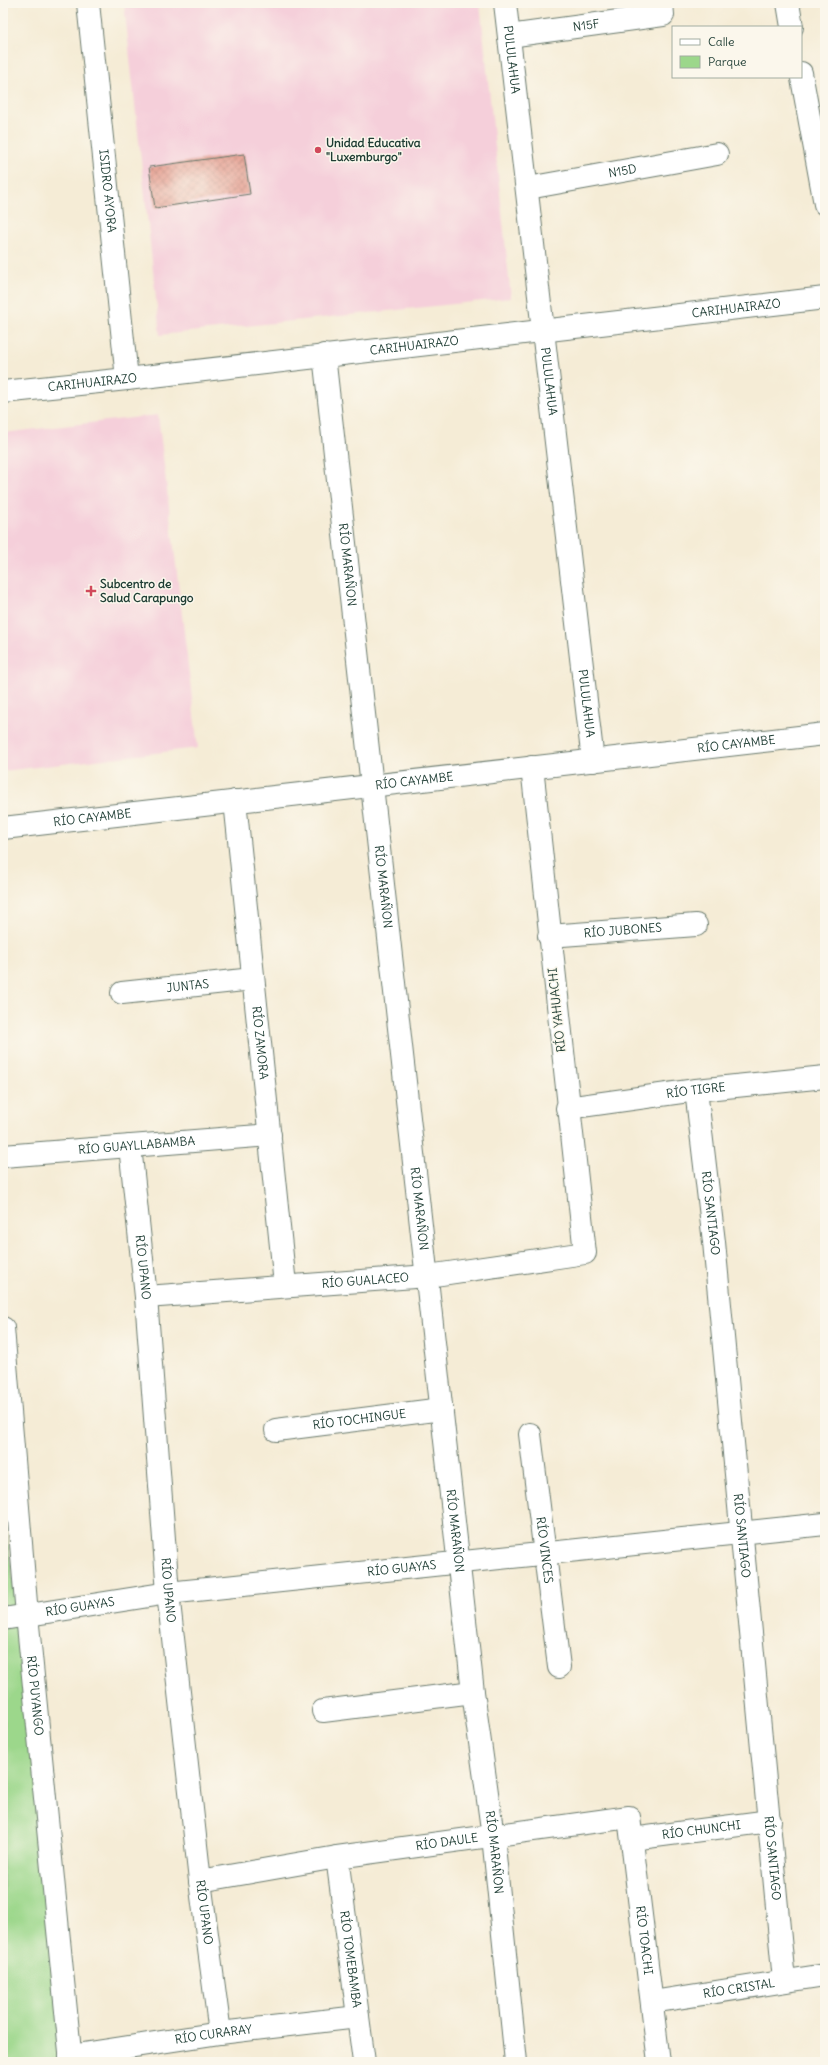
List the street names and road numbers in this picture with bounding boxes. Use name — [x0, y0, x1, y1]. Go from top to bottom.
street label: N15F — [572, 16, 601, 34]
street label: PULULAHUA — [501, 25, 524, 95]
street label: ISIDRO AYORA — [96, 149, 120, 234]
street label: N15D — [607, 161, 638, 180]
street label: CARIHUAIRAZO — [691, 295, 782, 320]
street label: CARIHUAIRAZO — [369, 333, 460, 358]
street label: PULULAHUA — [538, 346, 561, 417]
street label: CARIHUAIRAZO — [47, 370, 138, 394]
street label: RÍO MARAÑON — [336, 522, 360, 607]
street label: PULULAHUA — [575, 668, 598, 738]
street label: RÍO CAYAMBE — [696, 732, 776, 756]
street label: RÍO CAYAMBE — [374, 769, 454, 792]
street label: RÍO CAYAMBE — [53, 805, 132, 829]
street label: RÍO MARAÑON — [372, 844, 396, 929]
street label: RÍO JUBONES — [583, 920, 663, 940]
street label: RÍO YAHUACHI — [545, 967, 568, 1053]
street label: JUNTAS — [165, 976, 210, 995]
street label: RÍO ZAMORA — [249, 1005, 272, 1080]
street label: RÍO TIGRE — [665, 1079, 726, 1101]
street label: RÍO GUAYLLABAMBA — [78, 1133, 196, 1157]
street label: RÍO MARAÑON — [408, 1166, 432, 1251]
street label: RÍO SANTIAGO — [699, 1170, 723, 1256]
street label: RÍO UPANO — [132, 1234, 154, 1300]
street label: RÍO GUALACEO — [321, 1269, 410, 1291]
street label: RÍO TOCHINGUE — [312, 1406, 407, 1432]
street label: RÍO MARAÑON — [443, 1488, 468, 1573]
street label: RÍO SANTIAGO — [731, 1493, 754, 1578]
street label: RÍO VINCES — [533, 1516, 557, 1585]
street label: RÍO UPANO — [158, 1557, 179, 1624]
street label: RÍO GUAYAS — [366, 1557, 437, 1579]
street label: RÍO GUAYAS — [44, 1594, 116, 1619]
street label: RÍO PUYANGO — [24, 1655, 47, 1736]
street label: RÍO MARAÑON — [483, 1810, 507, 1895]
street label: RÍO SANTIAGO — [761, 1815, 784, 1901]
street label: RÍO CHUNCHI — [661, 1817, 742, 1842]
street label: RÍO DAULE — [415, 1830, 479, 1853]
street label: RÍO UPANO — [193, 1879, 216, 1946]
street label: RÍO TOACHI — [633, 1905, 656, 1976]
street label: RÍO TOMEBAMBA — [337, 1910, 365, 2009]
street label: RÍO CRISTAL — [702, 1975, 776, 2001]
street label: RÍO CURARAY — [174, 2021, 253, 2047]

